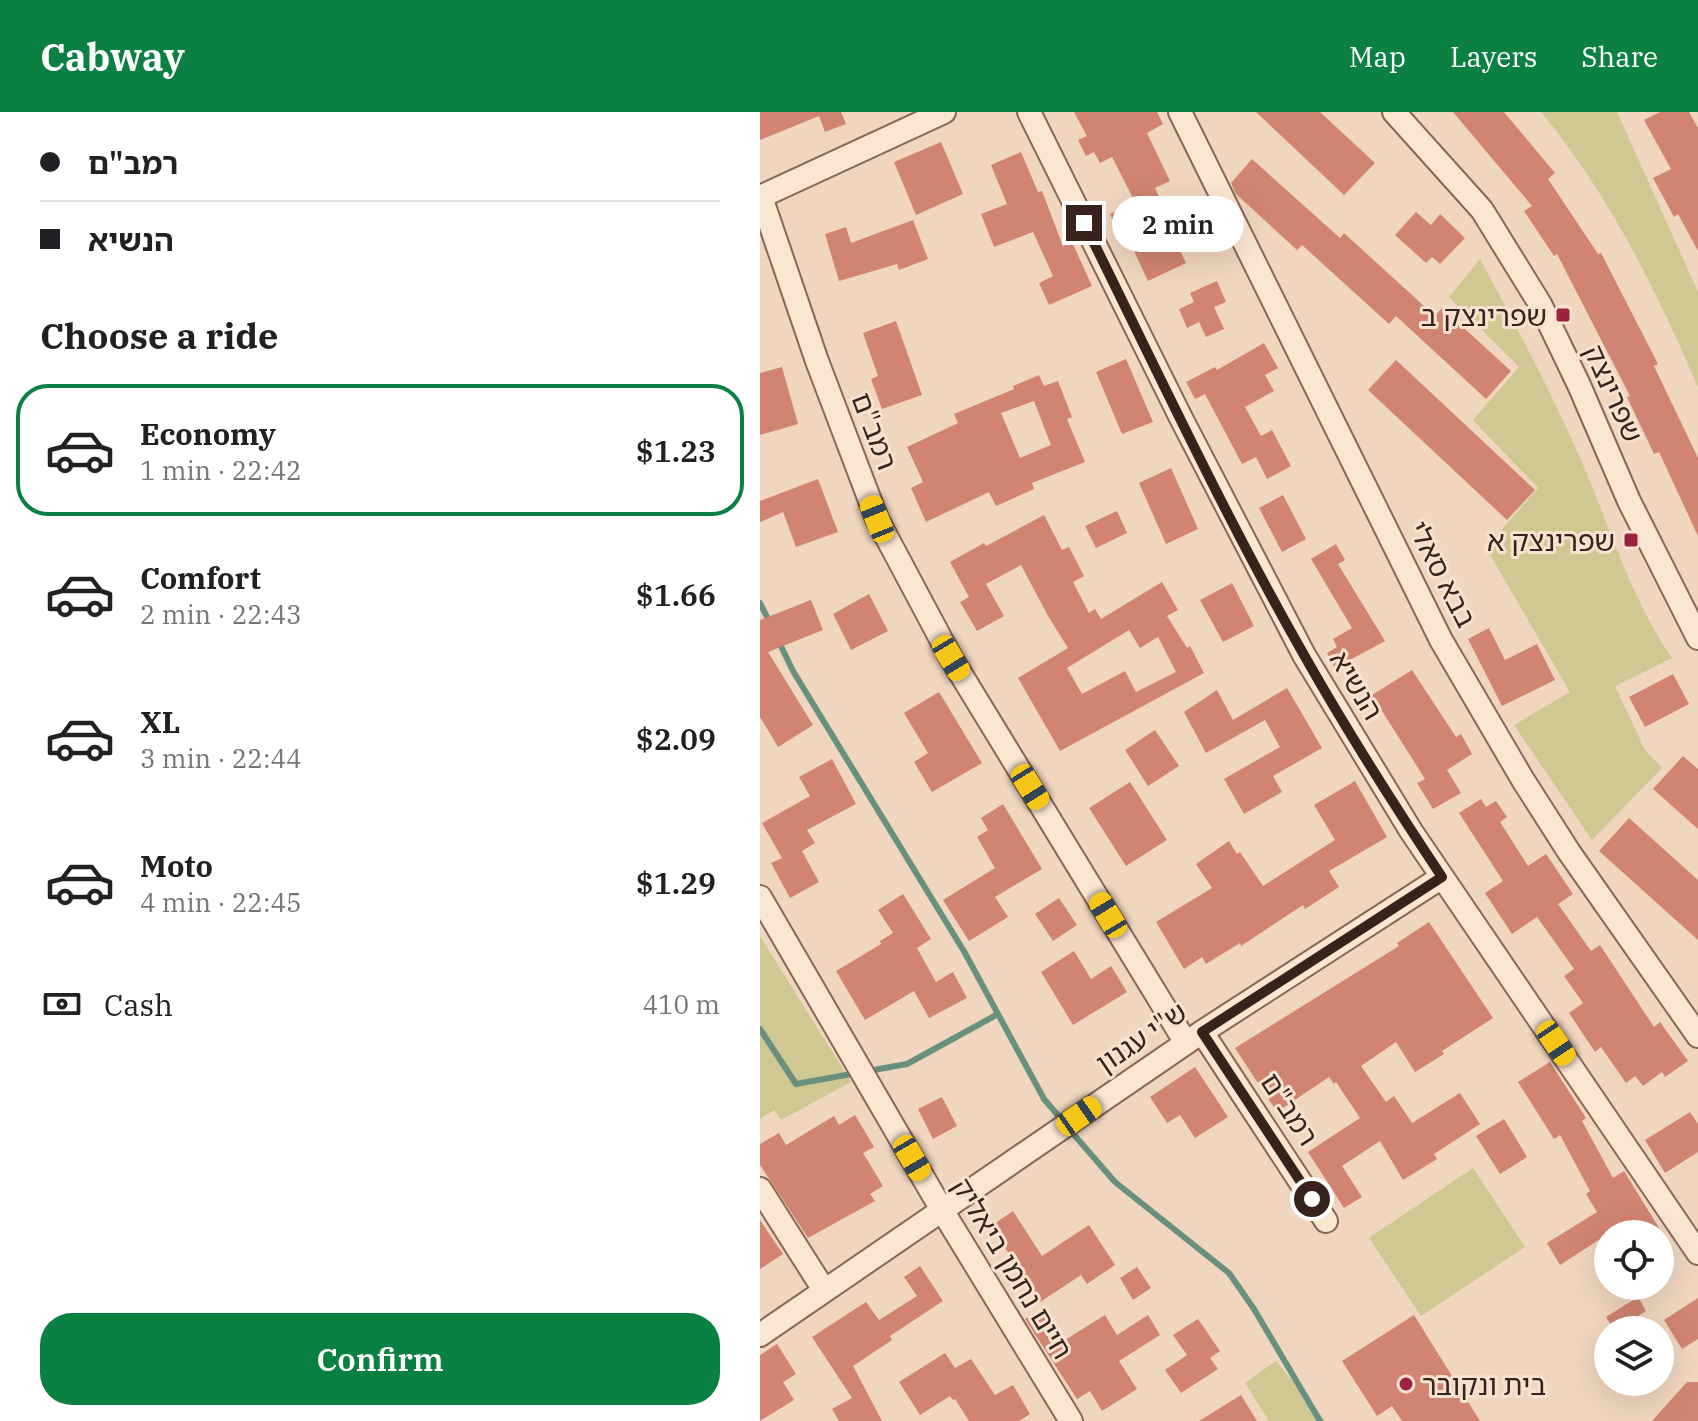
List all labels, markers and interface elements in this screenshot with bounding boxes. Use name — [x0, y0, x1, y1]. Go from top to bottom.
text: Cabway — [40, 32, 185, 81]
text: Map — [1349, 38, 1406, 75]
text: Layers — [1450, 38, 1537, 75]
text: Share — [1581, 38, 1658, 75]
text: רמב"ם — [88, 143, 178, 182]
callout: 2 min — [1112, 195, 1244, 251]
route end — [1066, 205, 1102, 241]
text: 2 min — [1142, 207, 1214, 241]
text: הנשיא — [88, 220, 174, 259]
place label: שפרינצק ב — [1421, 297, 1547, 334]
marker: שפרינצק ב — [1554, 306, 1572, 324]
text: Choose a ride — [40, 312, 279, 359]
street label: שפרינצק — [1576, 338, 1652, 448]
street label: רמב"ם — [843, 387, 907, 475]
icon: car — [44, 414, 116, 486]
text: Economy — [140, 414, 276, 453]
text: $1.23 — [636, 431, 716, 470]
text: 1 min · 22:42 — [140, 453, 302, 487]
car — [857, 492, 897, 546]
street label: בבא סאלי — [1400, 515, 1486, 633]
place label: שפרינצק א — [1487, 522, 1615, 559]
marker: שפרינצק א — [1622, 531, 1640, 549]
icon: car — [44, 558, 116, 630]
text: Comfort — [140, 558, 261, 597]
text: $1.66 — [636, 575, 716, 614]
text: 2 min · 22:43 — [140, 597, 302, 631]
car — [928, 631, 974, 685]
street label: הנשיא — [1322, 644, 1392, 726]
icon: car — [44, 702, 116, 774]
text: XL — [140, 702, 180, 741]
text: $2.09 — [636, 719, 716, 758]
text: 3 min · 22:44 — [140, 741, 302, 775]
car — [1007, 760, 1053, 814]
icon: car — [44, 846, 116, 918]
text: Moto — [140, 846, 213, 885]
text: $1.29 — [636, 863, 716, 902]
text: 4 min · 22:45 — [140, 885, 302, 919]
car — [1085, 888, 1131, 942]
icon: cash — [40, 982, 84, 1026]
text: Cash — [104, 985, 173, 1024]
text: 410 m — [642, 987, 720, 1021]
street label: ש"י עגנון — [1088, 993, 1194, 1081]
car — [1533, 1016, 1579, 1070]
street label: רמב"ם — [1253, 1066, 1327, 1152]
car — [1052, 1092, 1106, 1140]
car — [890, 1131, 934, 1185]
street label: חיים נחמן ביאליק — [944, 1170, 1082, 1366]
route start — [1294, 1181, 1330, 1217]
map controls — [1594, 1220, 1674, 1396]
button: locate — [1594, 1220, 1674, 1300]
button: Confirm — [40, 1313, 720, 1405]
button: layers — [1594, 1316, 1674, 1396]
place label: בית ונקובר — [1422, 1366, 1546, 1403]
marker: בית ונקובר — [1397, 1375, 1415, 1393]

